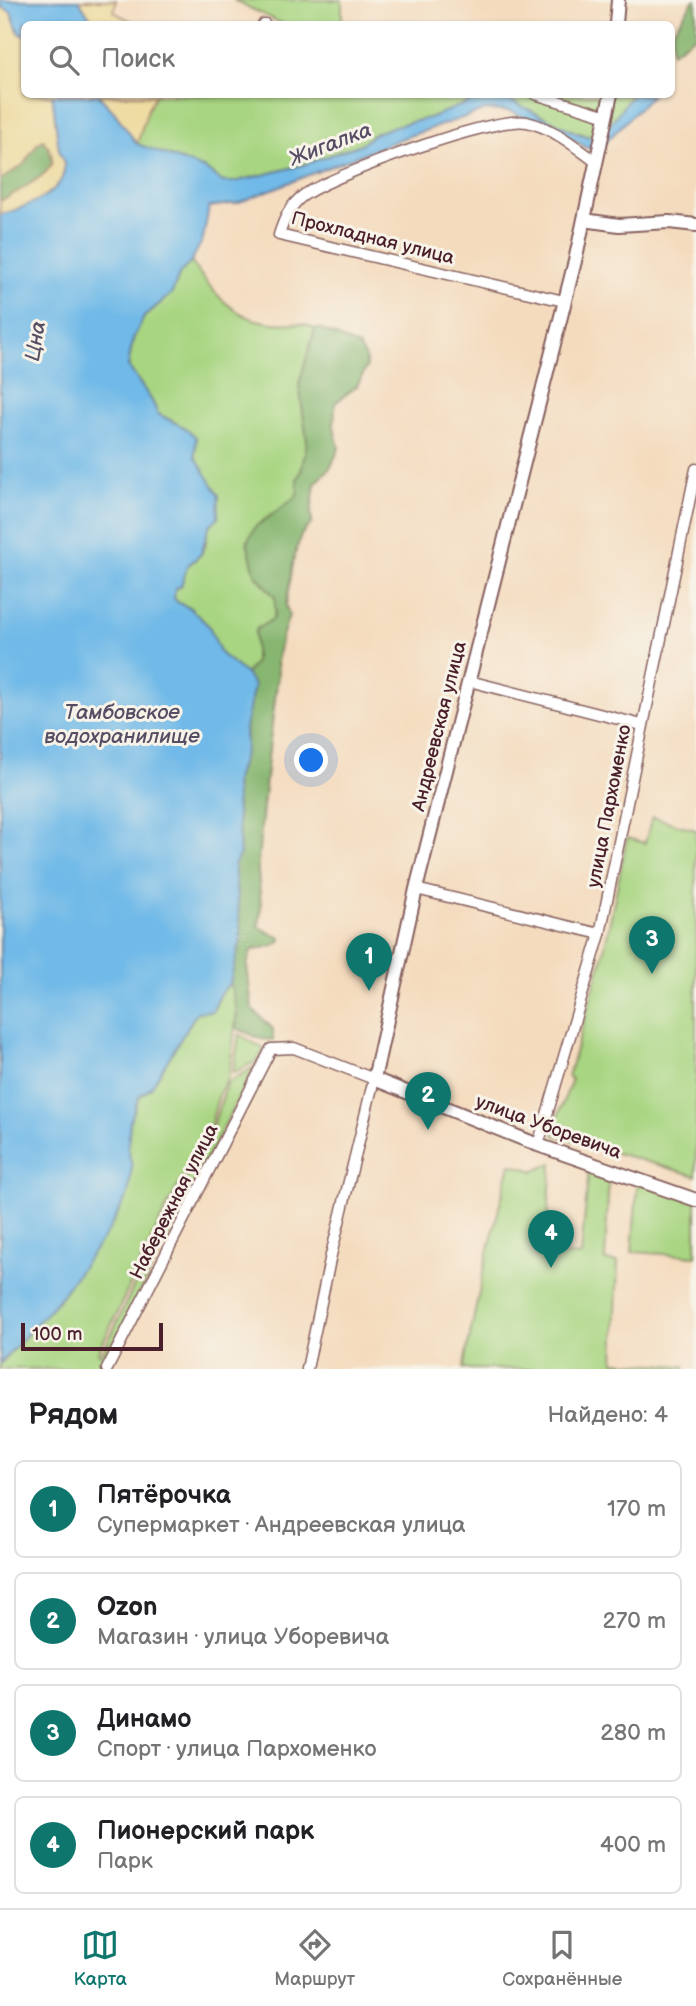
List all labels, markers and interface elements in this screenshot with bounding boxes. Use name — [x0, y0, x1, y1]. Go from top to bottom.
search box — [21, 21, 675, 98]
icon: search — [45, 41, 83, 79]
text: Поиск — [101, 44, 175, 75]
water label: Жигалка — [284, 117, 375, 172]
street label: Прохладная улица — [289, 207, 456, 270]
water label: Цна — [20, 319, 51, 363]
street label: Андреевская улица — [407, 639, 472, 815]
water label: Тамбовское водохранилище — [44, 700, 200, 749]
street label: улица Пархоменко — [582, 723, 637, 890]
your location — [294, 743, 328, 777]
pin: 3 — [629, 916, 675, 974]
pin: 1 — [346, 933, 392, 991]
pin: 2 — [405, 1072, 451, 1130]
street label: улица Уборевича — [473, 1090, 624, 1164]
street label: Набережная улица — [125, 1120, 223, 1283]
pin: 4 — [528, 1210, 574, 1268]
scale bar — [21, 1320, 163, 1352]
text: 100 m — [32, 1323, 83, 1346]
text: Рядом — [28, 1397, 118, 1433]
text: Найдено: 4 — [548, 1401, 668, 1429]
text: Пятёрочка — [97, 1480, 231, 1511]
text: 1 — [48, 1495, 58, 1523]
text: 170 m — [607, 1495, 666, 1523]
text: Супермаркет · Андреевская улица — [97, 1511, 466, 1539]
text: Ozon — [97, 1592, 158, 1623]
text: 2 — [46, 1607, 60, 1635]
text: 270 m — [602, 1607, 666, 1635]
text: Магазин · улица Уборевича — [97, 1623, 389, 1651]
text: Динамо — [97, 1704, 192, 1735]
text: 3 — [46, 1719, 60, 1747]
text: 280 m — [600, 1719, 666, 1747]
text: Спорт · улица Пархоменко — [97, 1735, 376, 1763]
text: Пионерский парк — [97, 1816, 314, 1847]
text: 4 — [46, 1831, 60, 1859]
text: 400 m — [600, 1831, 666, 1859]
text: Парк — [97, 1847, 153, 1875]
tab: Карта — [74, 1926, 127, 1991]
tab: Маршрут — [274, 1926, 355, 1991]
tab: Сохранённые — [502, 1926, 622, 1991]

